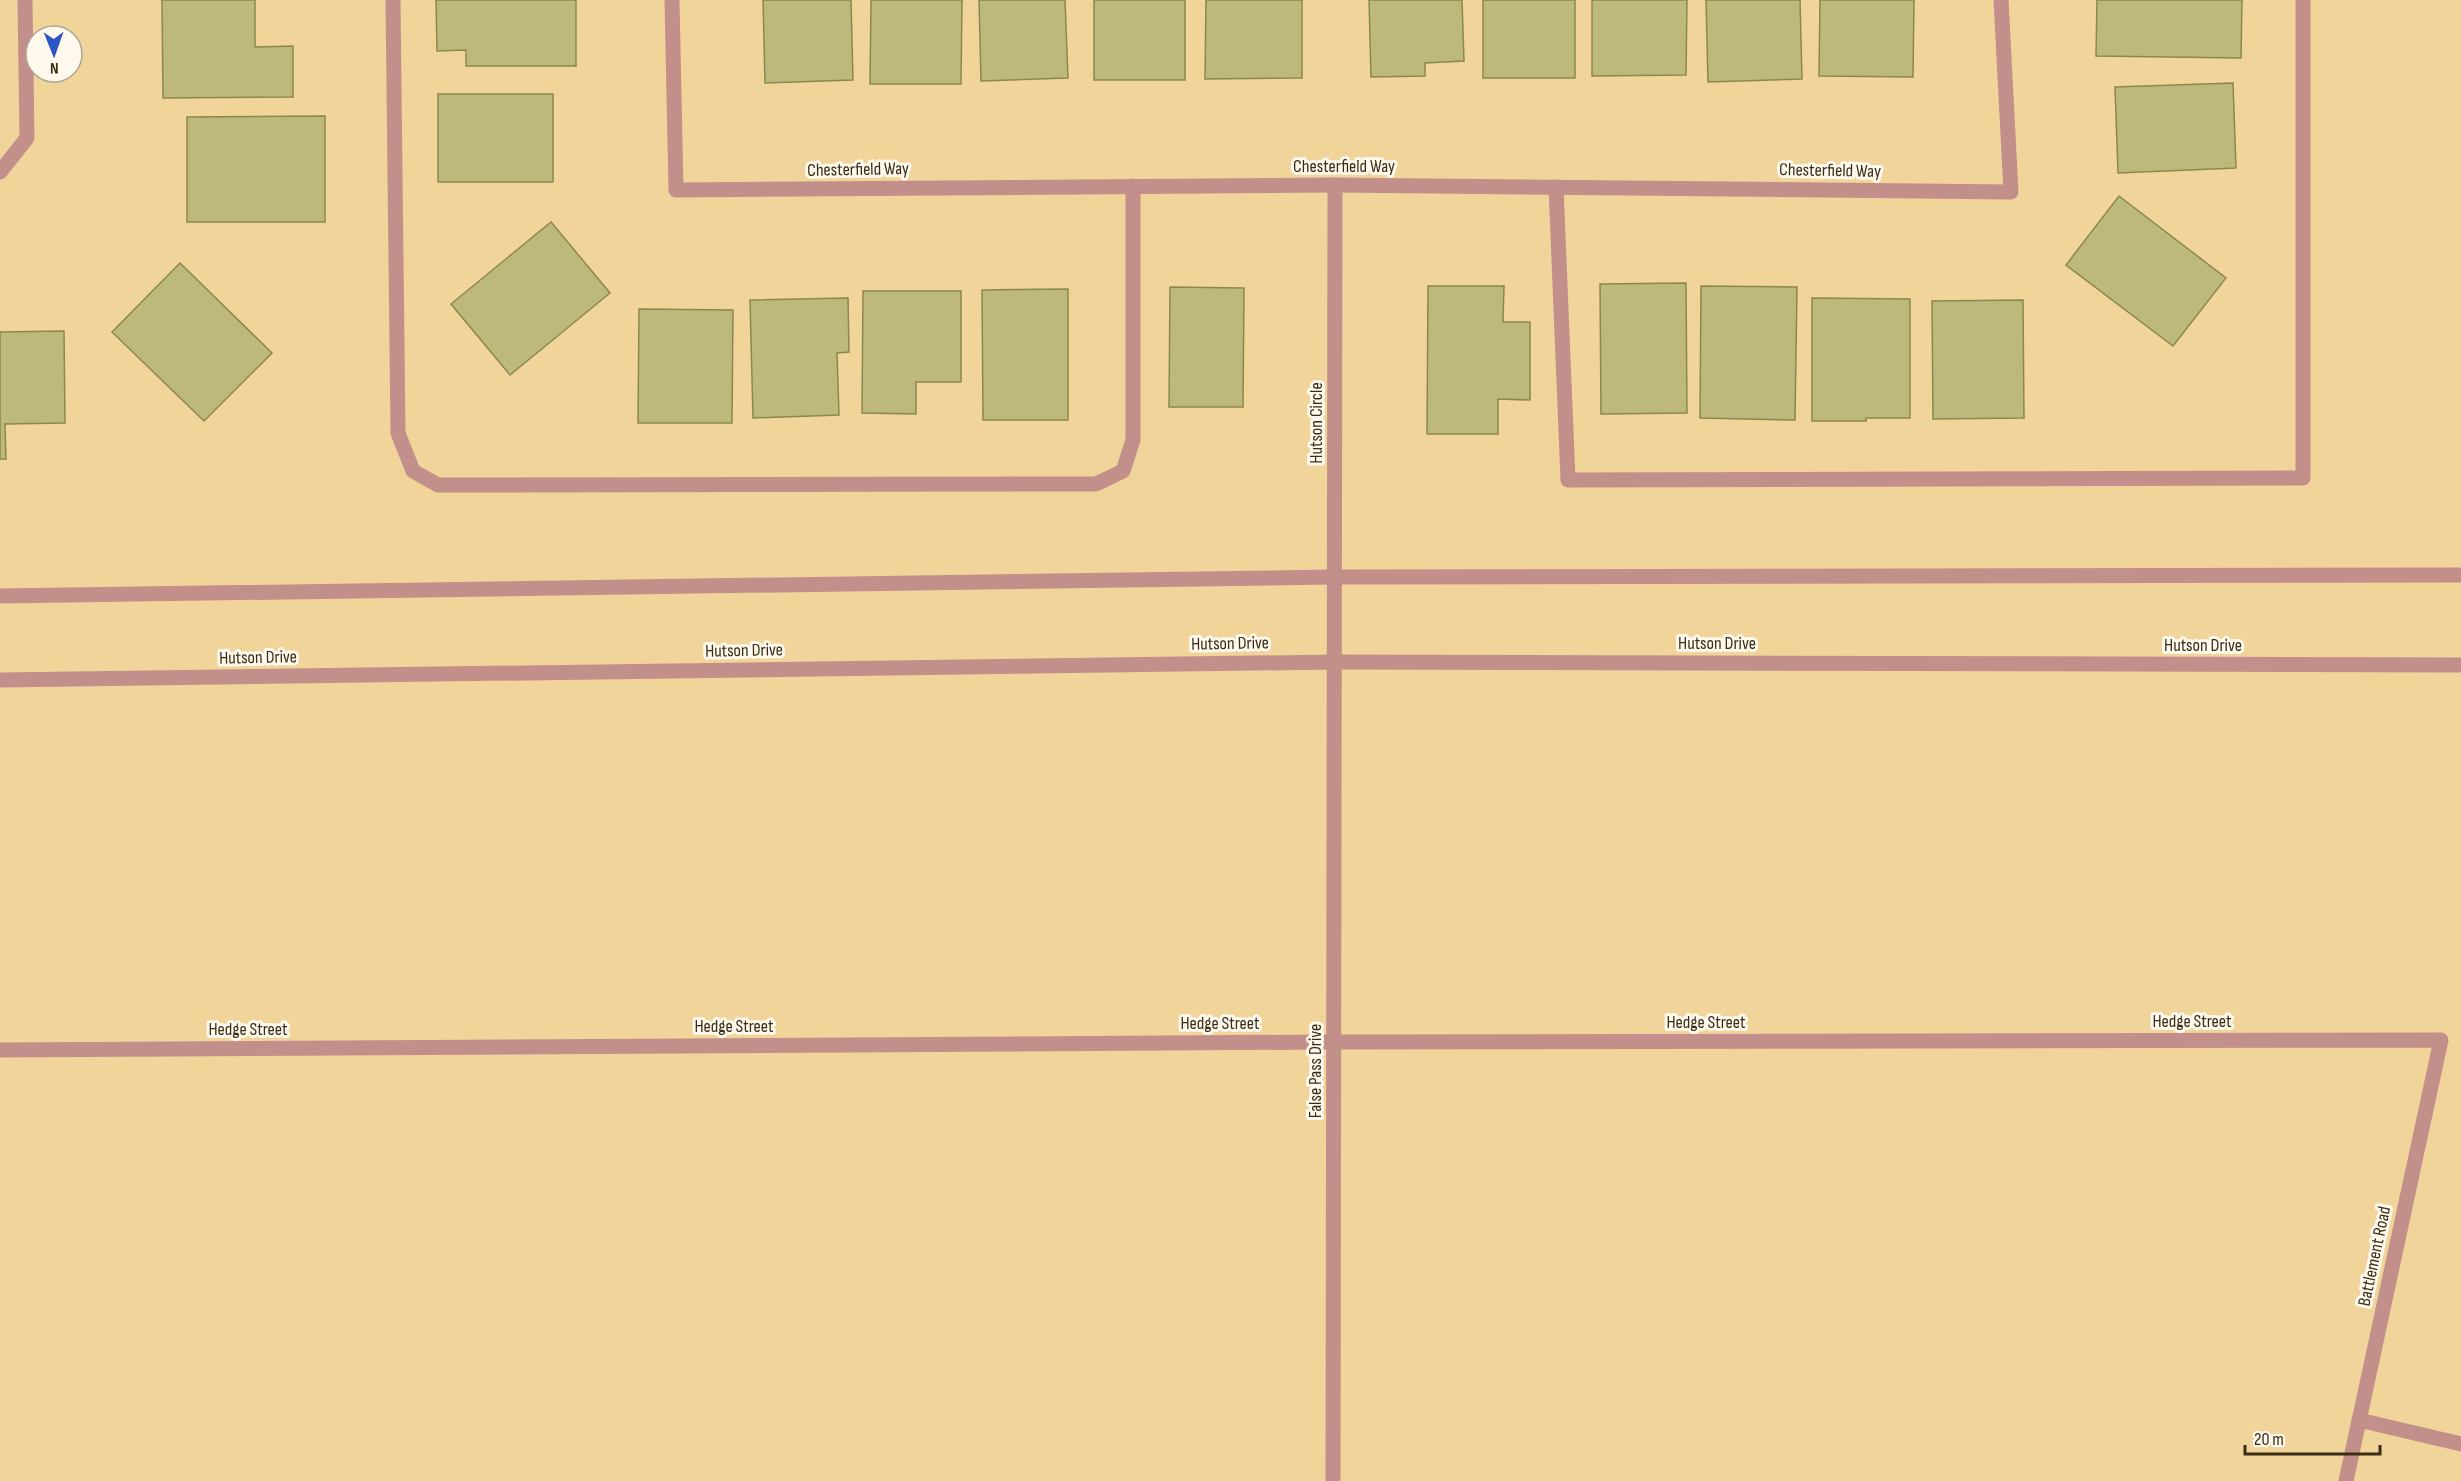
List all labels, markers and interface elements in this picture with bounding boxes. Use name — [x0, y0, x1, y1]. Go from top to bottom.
north arrow — [24, 24, 84, 84]
text: N — [50, 58, 59, 77]
street label: Chesterfield Way — [1293, 156, 1395, 177]
street label: Chesterfield Way — [807, 158, 909, 181]
street label: Chesterfield Way — [1779, 159, 1881, 182]
street label: Hutson Circle — [1306, 382, 1327, 464]
street label: Hutson Drive — [1191, 632, 1269, 655]
street label: Hutson Drive — [1678, 633, 1756, 654]
street label: Hutson Drive — [2164, 635, 2242, 656]
street label: Hutson Drive — [705, 639, 783, 662]
street label: Hutson Drive — [219, 646, 297, 669]
street label: Hedge Street — [2152, 1011, 2232, 1032]
street label: Hedge Street — [1666, 1012, 1746, 1033]
street label: Hedge Street — [1180, 1013, 1260, 1034]
street label: Hedge Street — [694, 1016, 774, 1037]
street label: Hedge Street — [208, 1019, 288, 1040]
street label: False Pass Drive — [1305, 1024, 1326, 1118]
street label: Battlement Road — [2354, 1204, 2395, 1308]
scale bar — [2245, 1418, 2380, 1456]
text: 20 m — [2254, 1429, 2284, 1450]

